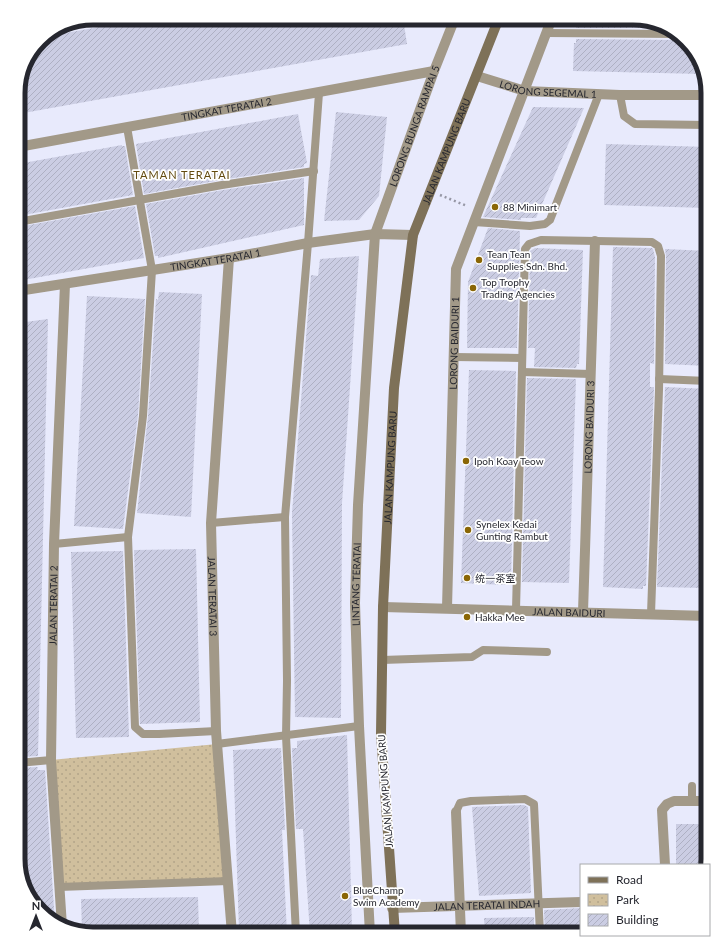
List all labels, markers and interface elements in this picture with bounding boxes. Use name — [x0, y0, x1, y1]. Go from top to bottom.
street label: LORONG BUNGA RAMPAI 5 — [387, 63, 442, 188]
street label: LORONG SEGEMAL 1 — [498, 77, 597, 100]
street label: TINGKAT TERATAI 2 — [180, 95, 273, 123]
street label: JALAN KAMPUNG BARU — [420, 96, 473, 206]
district label: TAMAN TERATAI — [133, 168, 231, 181]
place label: 88 Minimart — [503, 201, 558, 213]
marker: 88 Minimart — [490, 202, 500, 212]
street label: TINGKAT TERATAI 1 — [169, 246, 262, 273]
place label: Tean Tean Supplies Sdn. Bhd. — [487, 248, 567, 272]
marker: Tean Tean Supplies Sdn. Bhd. — [474, 255, 484, 265]
place label: Top Trophy Trading Agencies — [481, 276, 555, 300]
marker: Top Trophy Trading Agencies — [468, 283, 478, 293]
street label: LORONG BAIDURI 1 — [447, 296, 461, 390]
street label: LORONG BAIDURI 3 — [581, 380, 596, 474]
street label: JALAN KAMPUNG BARU — [381, 411, 399, 525]
place label: Ipoh Koay Teow — [474, 455, 544, 467]
marker: Ipoh Koay Teow — [461, 456, 471, 466]
place label: Synelex Kedai Gunting Rambut — [476, 518, 548, 542]
marker: Synelex Kedai Gunting Rambut — [463, 525, 473, 535]
street label: LINTANG TERATAI — [349, 542, 363, 626]
street label: JALAN TERATAI 3 — [206, 556, 220, 637]
street label: JALAN TERATAI 2 — [47, 565, 60, 645]
place label: 统一茶室 — [475, 572, 515, 584]
marker: 统一茶室 — [462, 573, 472, 583]
street label: JALAN BAIDURI — [532, 605, 606, 619]
place label: Hakka Mee — [475, 611, 525, 623]
marker: Hakka Mee — [462, 612, 472, 622]
street label: JALAN KAMPUNG BARU — [375, 734, 395, 848]
legend — [580, 864, 710, 936]
text: Road — [616, 872, 643, 887]
place label: BlueChamp Swim Academy — [353, 884, 420, 908]
marker: BlueChamp Swim Academy — [340, 891, 350, 901]
text: Park — [616, 892, 640, 907]
north arrow — [16, 896, 56, 936]
street label: JALAN TERATAI INDAH — [434, 897, 540, 913]
text: N — [32, 899, 40, 912]
text: Building — [616, 912, 659, 927]

